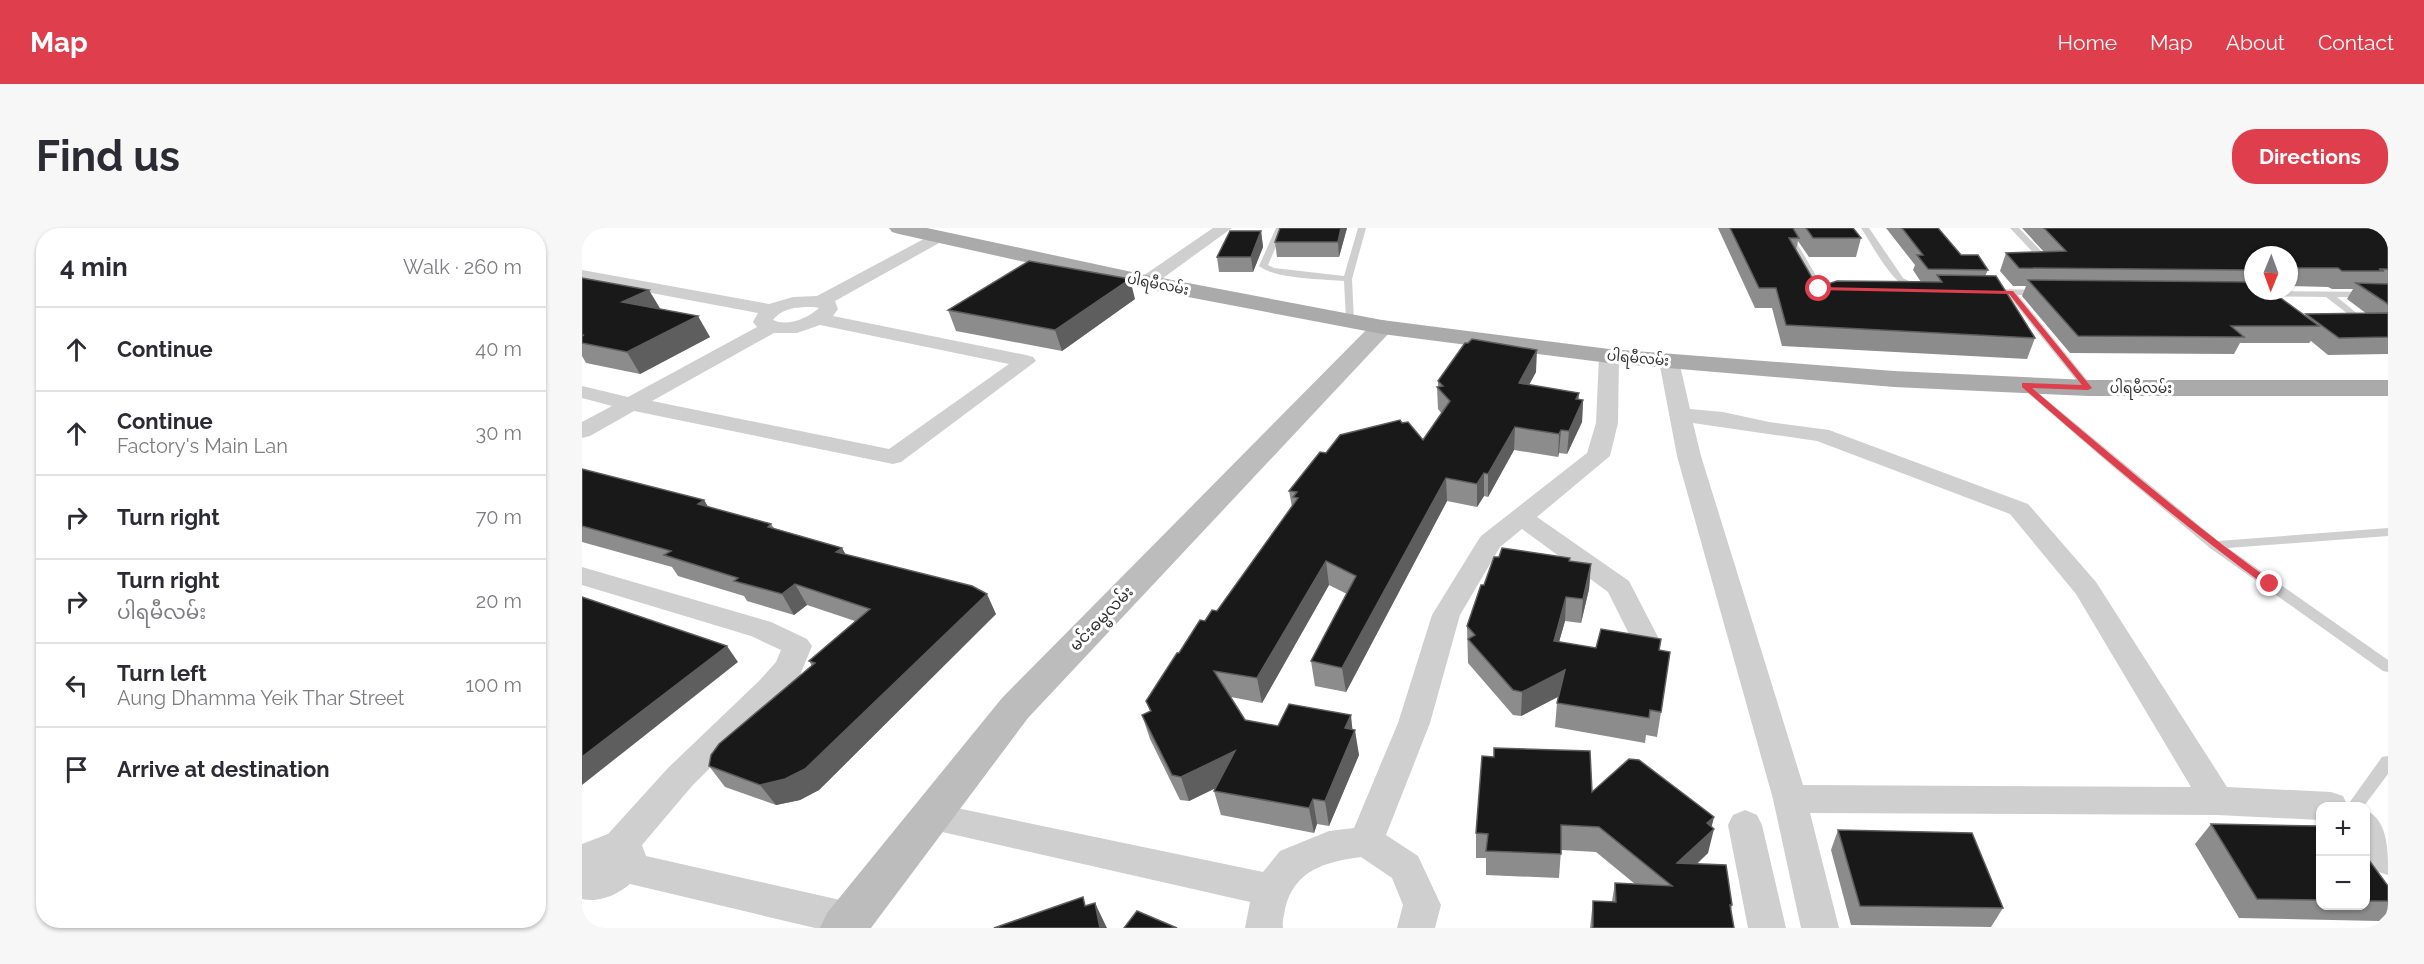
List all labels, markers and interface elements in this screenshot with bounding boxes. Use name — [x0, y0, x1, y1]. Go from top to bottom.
text: Map — [30, 26, 88, 59]
text: Home — [2058, 30, 2117, 55]
text: Map — [2150, 30, 2193, 55]
text: About — [2226, 30, 2285, 55]
text: Contact — [2318, 30, 2394, 55]
button: Directions — [2232, 129, 2388, 184]
text: Find us — [36, 132, 180, 181]
north arrow — [2244, 246, 2298, 300]
text: 4 min — [60, 252, 128, 282]
text: Walk · 260 m — [403, 255, 522, 279]
street label: ပါရမီလမ်း — [1125, 268, 1191, 302]
route start — [1805, 275, 1831, 301]
icon: ahead — [60, 333, 93, 366]
text: Continue — [117, 336, 213, 362]
text: 40 m — [475, 337, 522, 361]
street label: ပါရမီလမ်း — [1606, 345, 1670, 373]
street label: ပါရမီလမ်း — [2110, 378, 2172, 400]
text: Continue — [117, 408, 213, 434]
icon: ahead — [60, 417, 93, 450]
text: 30 m — [476, 421, 522, 445]
text: Factory's Main Lan — [117, 434, 288, 458]
icon: right — [60, 501, 93, 534]
text: Turn right — [117, 504, 220, 530]
text: 70 m — [476, 505, 522, 529]
text: Turn right — [117, 567, 220, 593]
route end — [2256, 570, 2282, 596]
street label: မင်းဓမ္မလမ်း — [1064, 581, 1140, 658]
icon: right — [60, 585, 93, 618]
text: 20 m — [476, 589, 522, 613]
text: ပါရမီလမ်း — [117, 600, 206, 624]
text: Turn left — [117, 660, 207, 686]
icon: left — [60, 669, 93, 702]
text: 100 m — [465, 673, 522, 697]
text: Aung Dhamma Yeik Thar Street — [117, 686, 404, 710]
icon: arrive — [60, 753, 93, 786]
text: Arrive at destination — [117, 756, 330, 782]
map controls — [2316, 802, 2370, 910]
button: + — [2316, 802, 2370, 856]
button: − — [2316, 856, 2370, 910]

